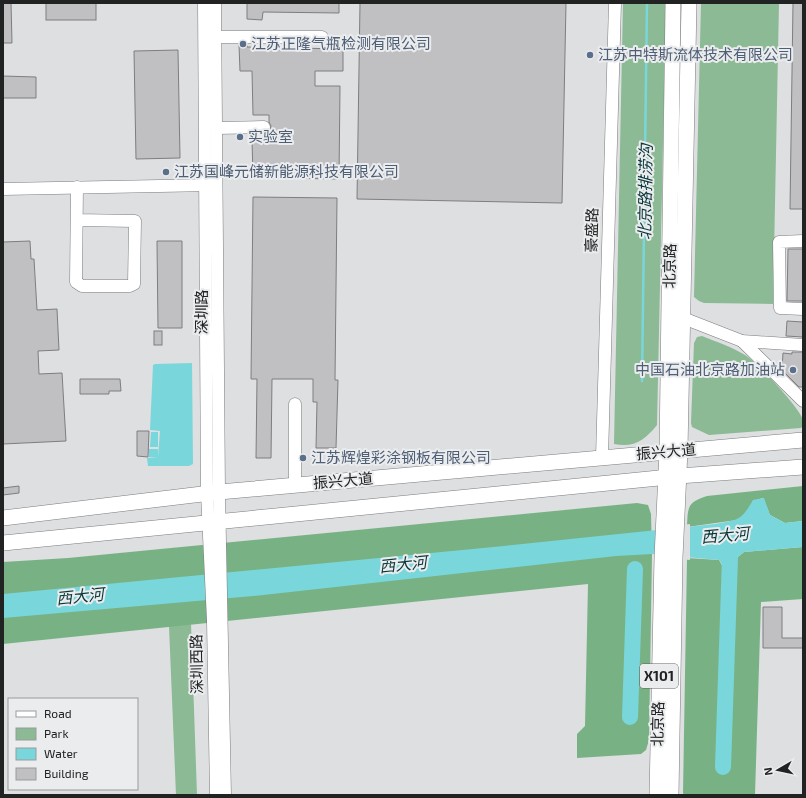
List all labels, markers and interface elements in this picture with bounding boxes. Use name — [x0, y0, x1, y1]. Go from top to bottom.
place label: 江苏正隆气瓶检测有限公司 — [251, 34, 431, 52]
marker: 江苏正隆气瓶检测有限公司 — [238, 39, 248, 49]
place label: 江苏中特斯流体技术有限公司 — [598, 45, 793, 63]
marker: 江苏中特斯流体技术有限公司 — [585, 50, 595, 60]
place label: 实验室 — [248, 127, 293, 145]
marker: 实验室 — [235, 132, 245, 142]
water label: 北京路排涝沟 — [634, 142, 655, 240]
place label: 江苏国峰元储新能源科技有限公司 — [174, 162, 399, 180]
marker: 江苏国峰元储新能源科技有限公司 — [161, 167, 171, 177]
street label: 豪盛路 — [581, 207, 601, 253]
street label: 北京路 — [660, 243, 678, 289]
street label: 深圳路 — [192, 289, 210, 335]
place label: 中国石油北京路加油站 — [635, 360, 785, 378]
marker: 中国石油北京路加油站 — [788, 365, 798, 375]
street label: 振兴大道 — [635, 439, 697, 463]
place label: 江苏辉煌彩涂钢板有限公司 — [311, 448, 491, 466]
marker: 江苏辉煌彩涂钢板有限公司 — [298, 453, 308, 463]
street label: 振兴大道 — [312, 468, 374, 492]
water label: 西大河 — [700, 523, 753, 546]
water label: 西大河 — [378, 551, 431, 575]
water label: 西大河 — [55, 583, 108, 607]
street label: 深圳西路 — [186, 634, 206, 694]
road number: X101 — [640, 664, 678, 688]
legend — [8, 698, 138, 790]
street label: 北京路 — [648, 701, 666, 747]
text: Road — [44, 706, 72, 720]
text: Park — [44, 726, 69, 740]
text: Water — [44, 746, 78, 760]
north arrow — [758, 750, 798, 790]
text: Building — [44, 766, 89, 780]
text: N — [761, 767, 775, 777]

